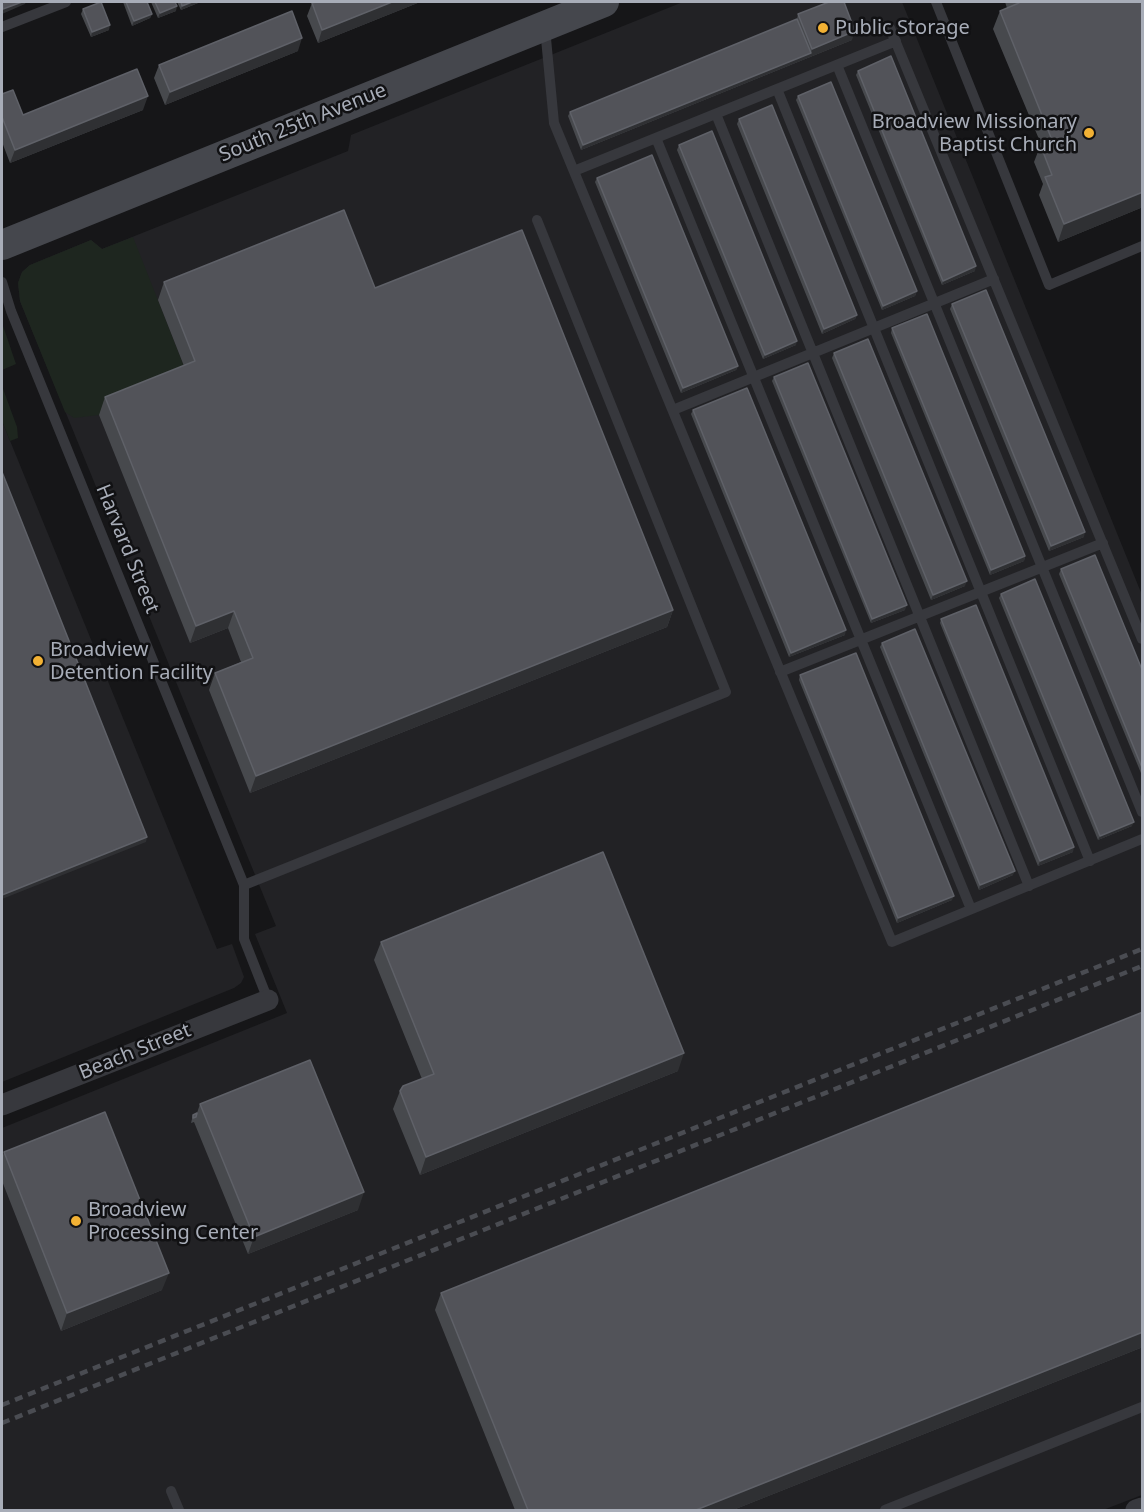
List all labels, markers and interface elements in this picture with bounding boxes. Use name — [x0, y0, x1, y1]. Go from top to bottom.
place label: Public Storage — [835, 16, 970, 40]
marker: Public Storage — [816, 21, 830, 35]
street label: South 25th Avenue — [216, 79, 390, 167]
place label: Broadview Missionary Baptist Church — [872, 110, 1077, 157]
marker: Broadview Missionary Baptist Church — [1082, 126, 1096, 140]
street label: Harvard Street — [90, 481, 164, 617]
place label: Broadview Detention Facility — [50, 638, 213, 685]
marker: Broadview Detention Facility — [31, 654, 45, 668]
street label: Beach Street — [76, 1019, 194, 1085]
place label: Broadview Processing Center — [88, 1198, 258, 1245]
marker: Broadview Processing Center — [69, 1214, 83, 1228]

